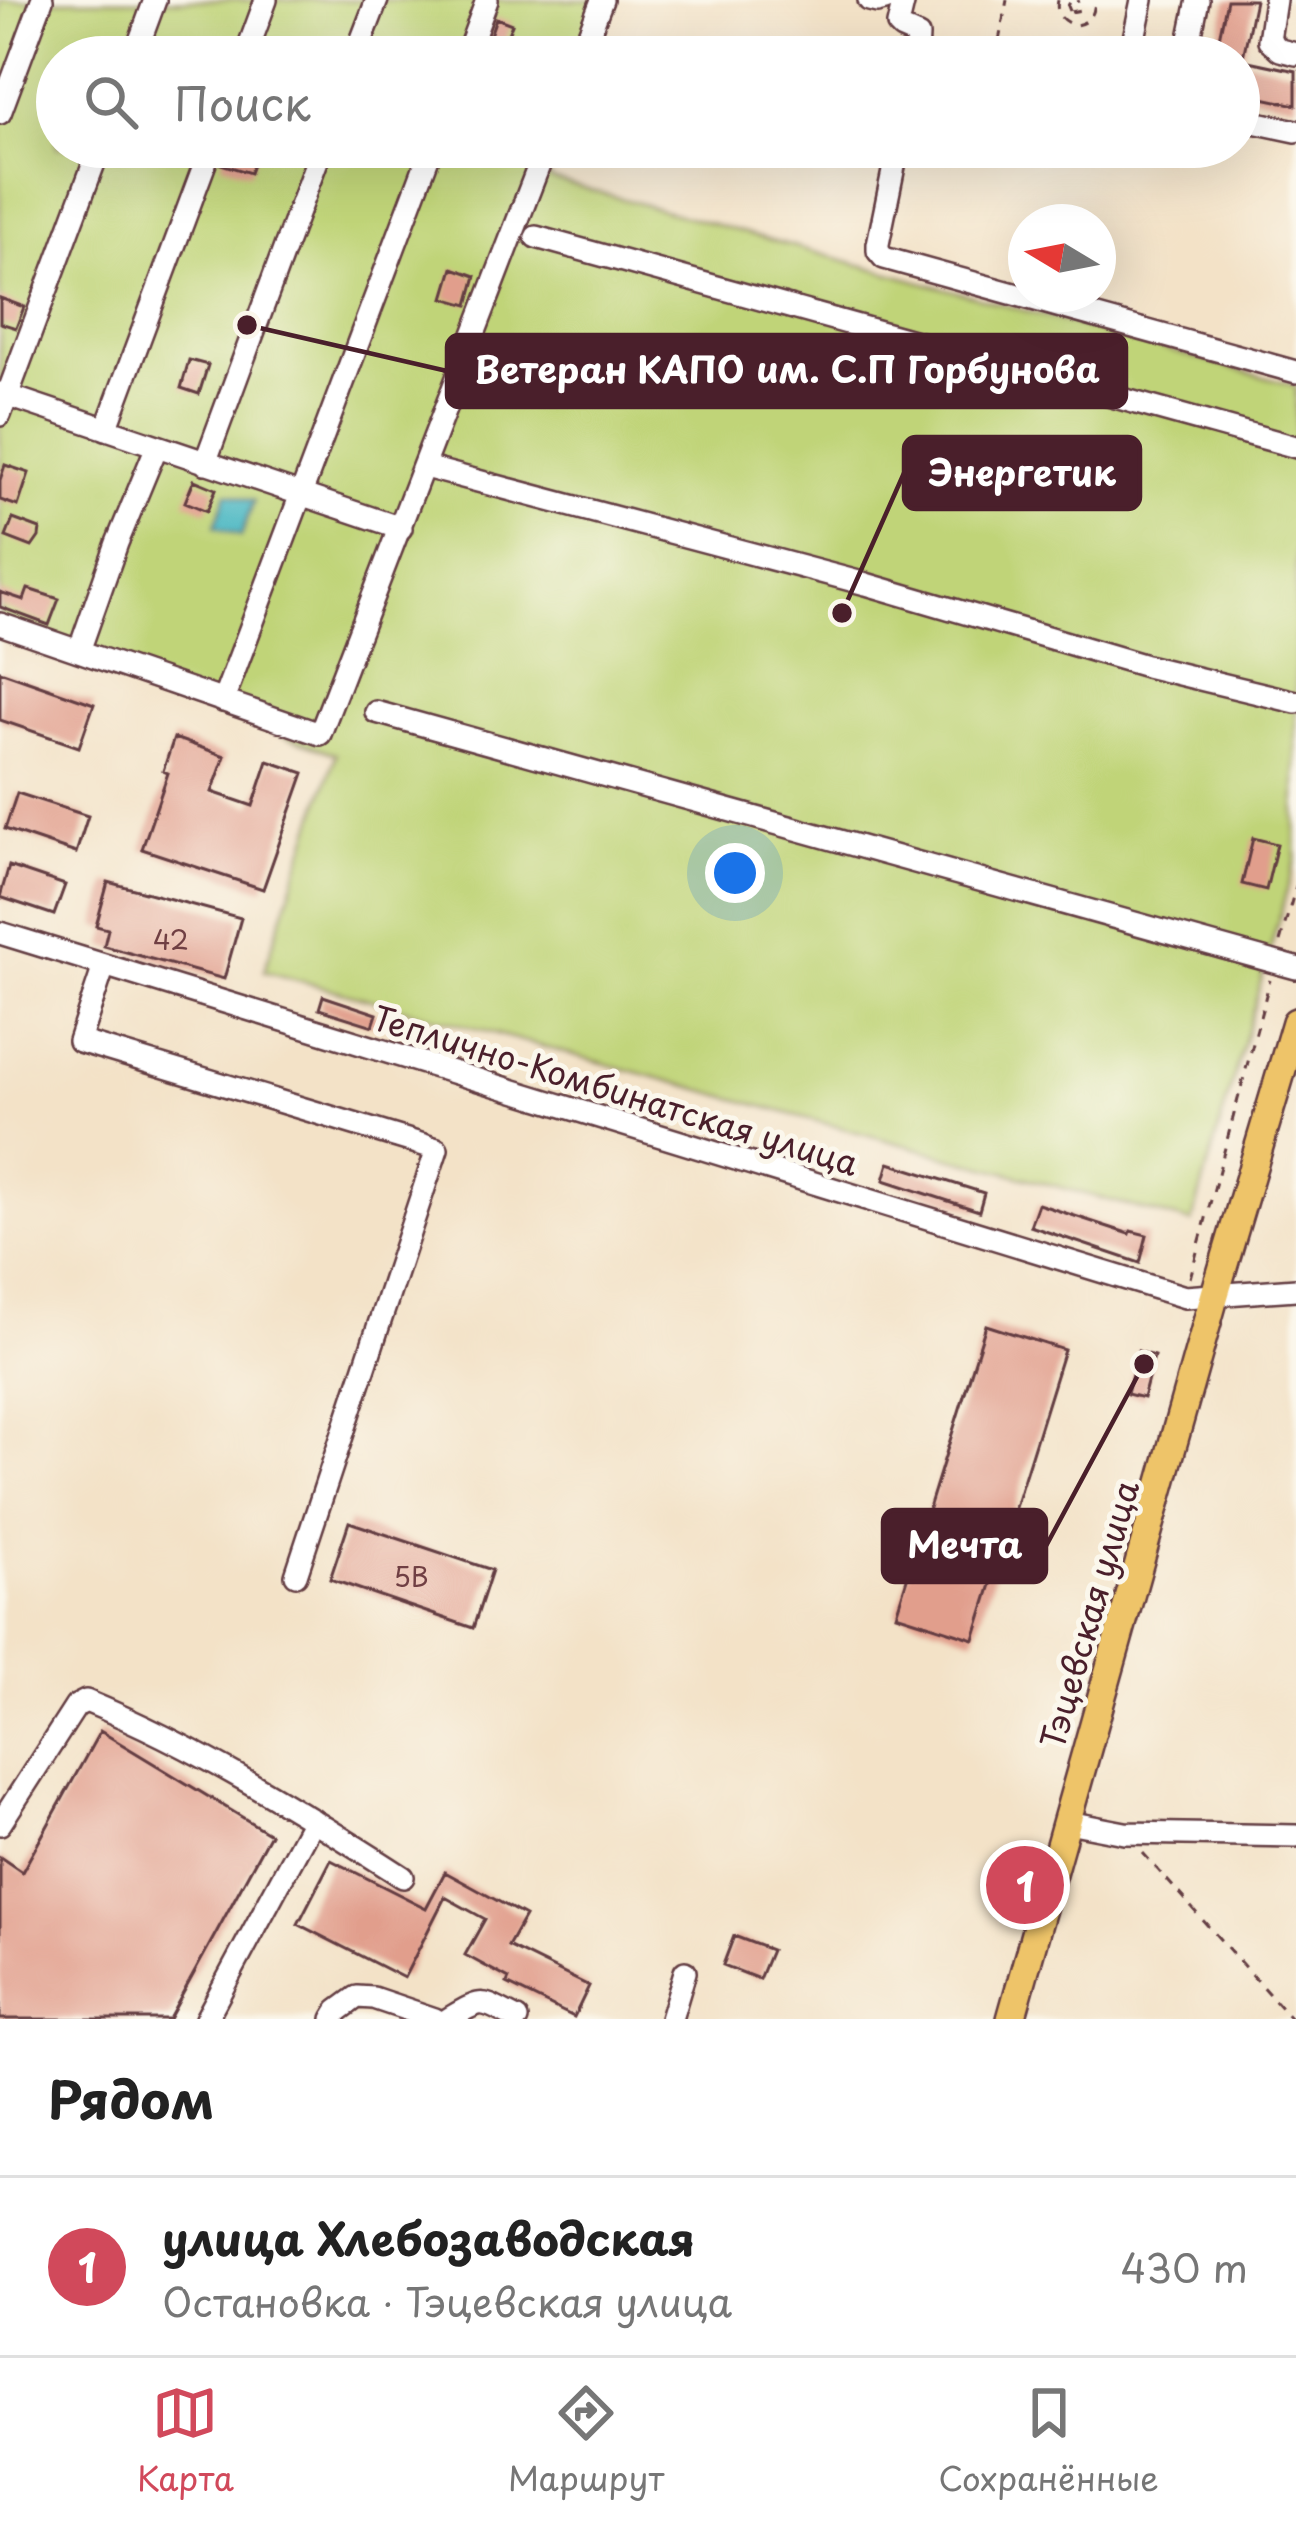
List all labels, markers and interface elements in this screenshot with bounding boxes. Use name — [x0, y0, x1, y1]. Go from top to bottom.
search box — [36, 36, 1260, 168]
text: Поиск — [174, 68, 311, 136]
icon: search — [78, 69, 144, 135]
north arrow — [1008, 204, 1116, 312]
callout: Ветеран КАПО им. С.П Горбунова — [447, 335, 1126, 407]
text: Ветеран КАПО им. С.П Горбунова — [474, 341, 1100, 395]
callout: Энергетик — [904, 437, 1140, 509]
text: Энергетик — [928, 444, 1117, 498]
your location — [705, 843, 765, 903]
house number: 42 — [153, 918, 189, 959]
street label: Теплично-Комбинатская улица — [367, 991, 865, 1187]
street label: Тэцевская улица — [1026, 1474, 1150, 1754]
callout: Мечта — [883, 1510, 1046, 1582]
text: Мечта — [907, 1516, 1023, 1570]
house number: 5В — [393, 1555, 429, 1596]
pin: 1 — [986, 1840, 1064, 1930]
text: Рядом — [48, 2059, 214, 2136]
text: улица Хлебозаводская — [162, 2203, 695, 2271]
text: 1 — [78, 2237, 96, 2296]
text: 430 m — [1121, 2237, 1248, 2296]
text: Остановка · Тэцевская улица — [162, 2271, 732, 2330]
tab: Карта — [137, 2380, 234, 2502]
tab: Маршрут — [508, 2380, 664, 2502]
tab: Сохранённые — [938, 2380, 1159, 2502]

